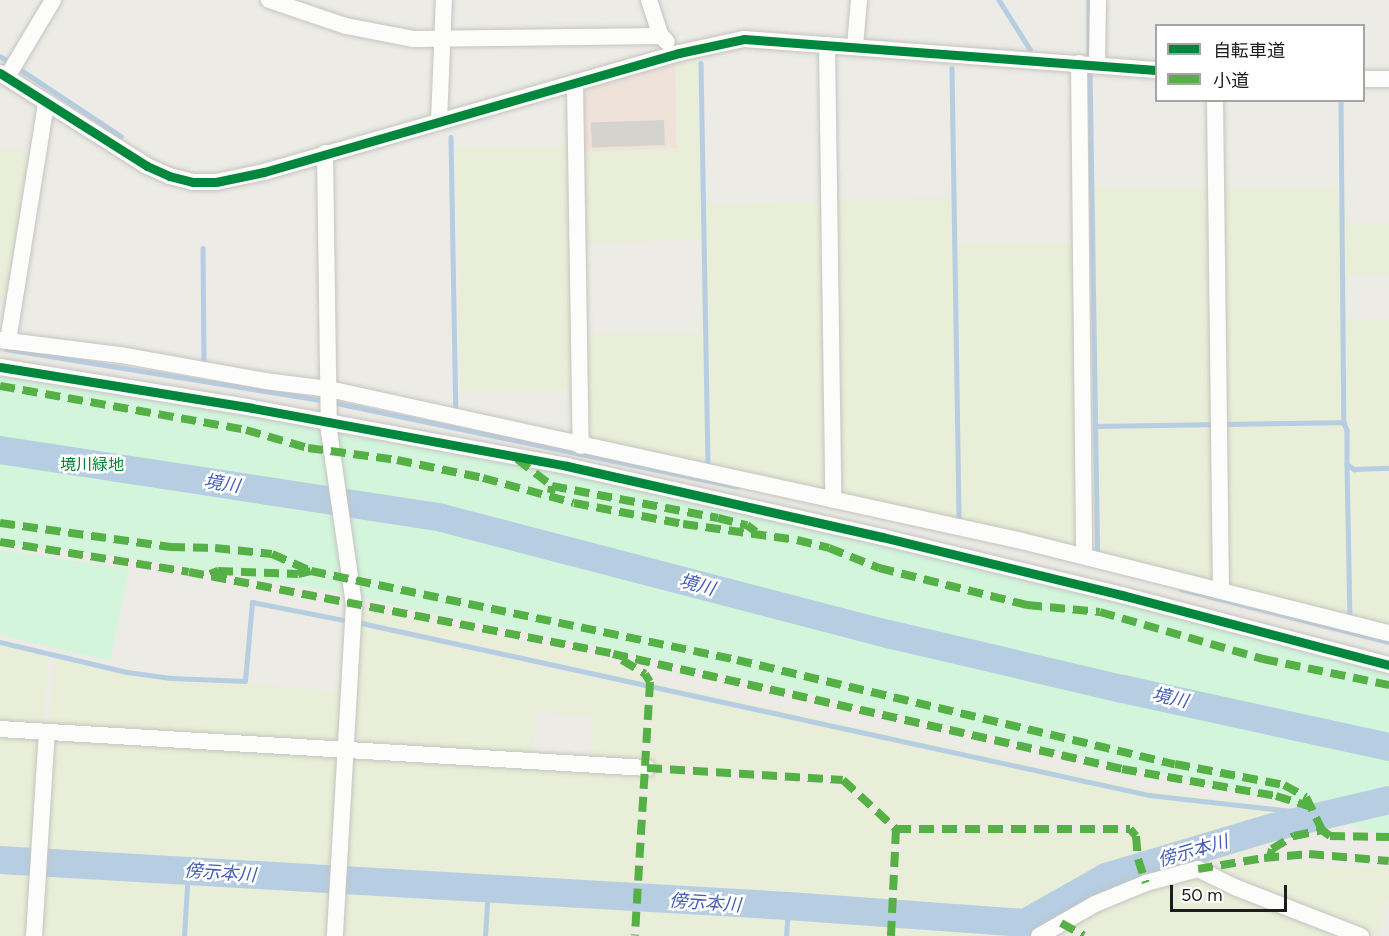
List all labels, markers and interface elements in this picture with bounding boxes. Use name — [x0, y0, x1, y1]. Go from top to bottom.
legend — [1155, 24, 1365, 102]
text: 自転車道 — [1213, 40, 1285, 62]
text: 小道 — [1213, 70, 1249, 92]
park label: 境川緑地 — [60, 455, 124, 475]
water label: 境川 — [203, 471, 241, 497]
water label: 境川 — [677, 570, 717, 600]
water label: 境川 — [1150, 683, 1190, 713]
water label: 傍示本川 — [1155, 831, 1231, 871]
water label: 傍示本川 — [183, 860, 257, 886]
scale bar — [1173, 873, 1290, 911]
text: 50 m — [1181, 884, 1223, 906]
water label: 傍示本川 — [668, 890, 742, 916]

